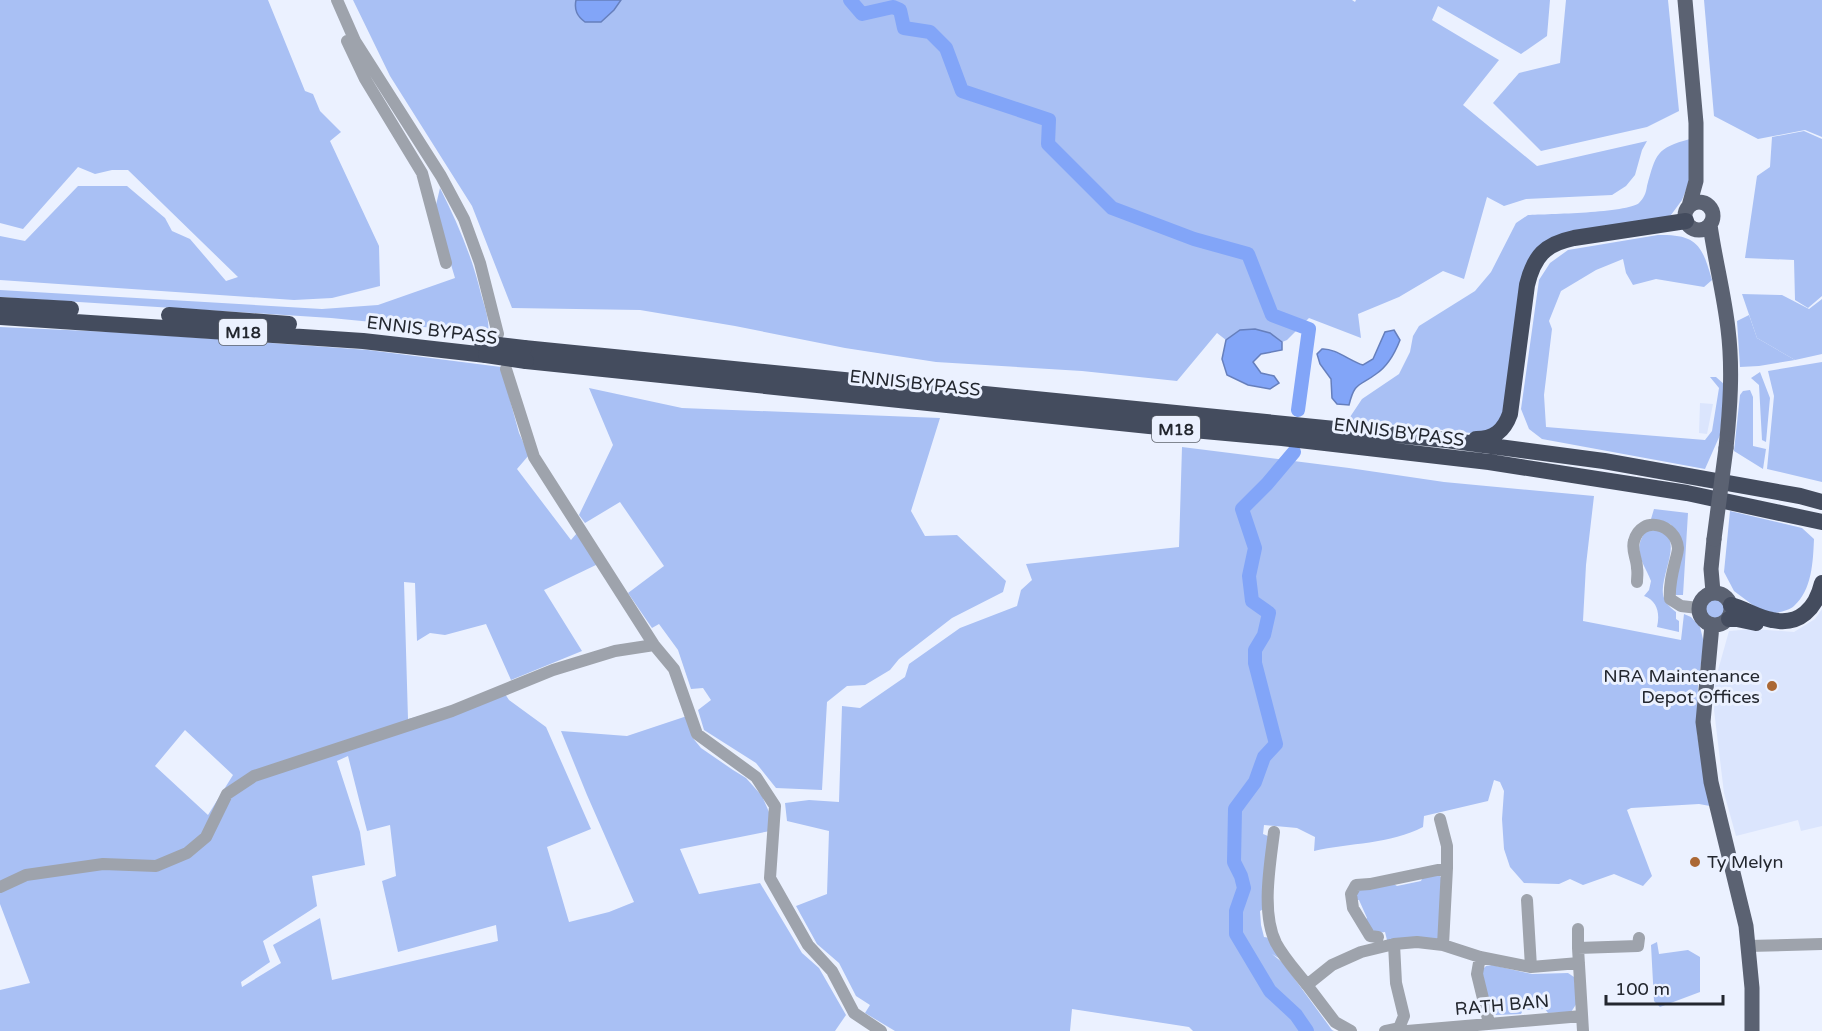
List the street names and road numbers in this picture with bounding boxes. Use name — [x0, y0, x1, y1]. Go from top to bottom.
street label: ENNIS BYPASS — [365, 311, 499, 349]
road number: M18 — [219, 319, 267, 345]
street label: ENNIS BYPASS — [848, 365, 982, 401]
street label: ENNIS BYPASS — [1332, 413, 1466, 451]
road number: M18 — [1152, 416, 1200, 442]
street label: RATH BAN — [1454, 990, 1550, 1020]

